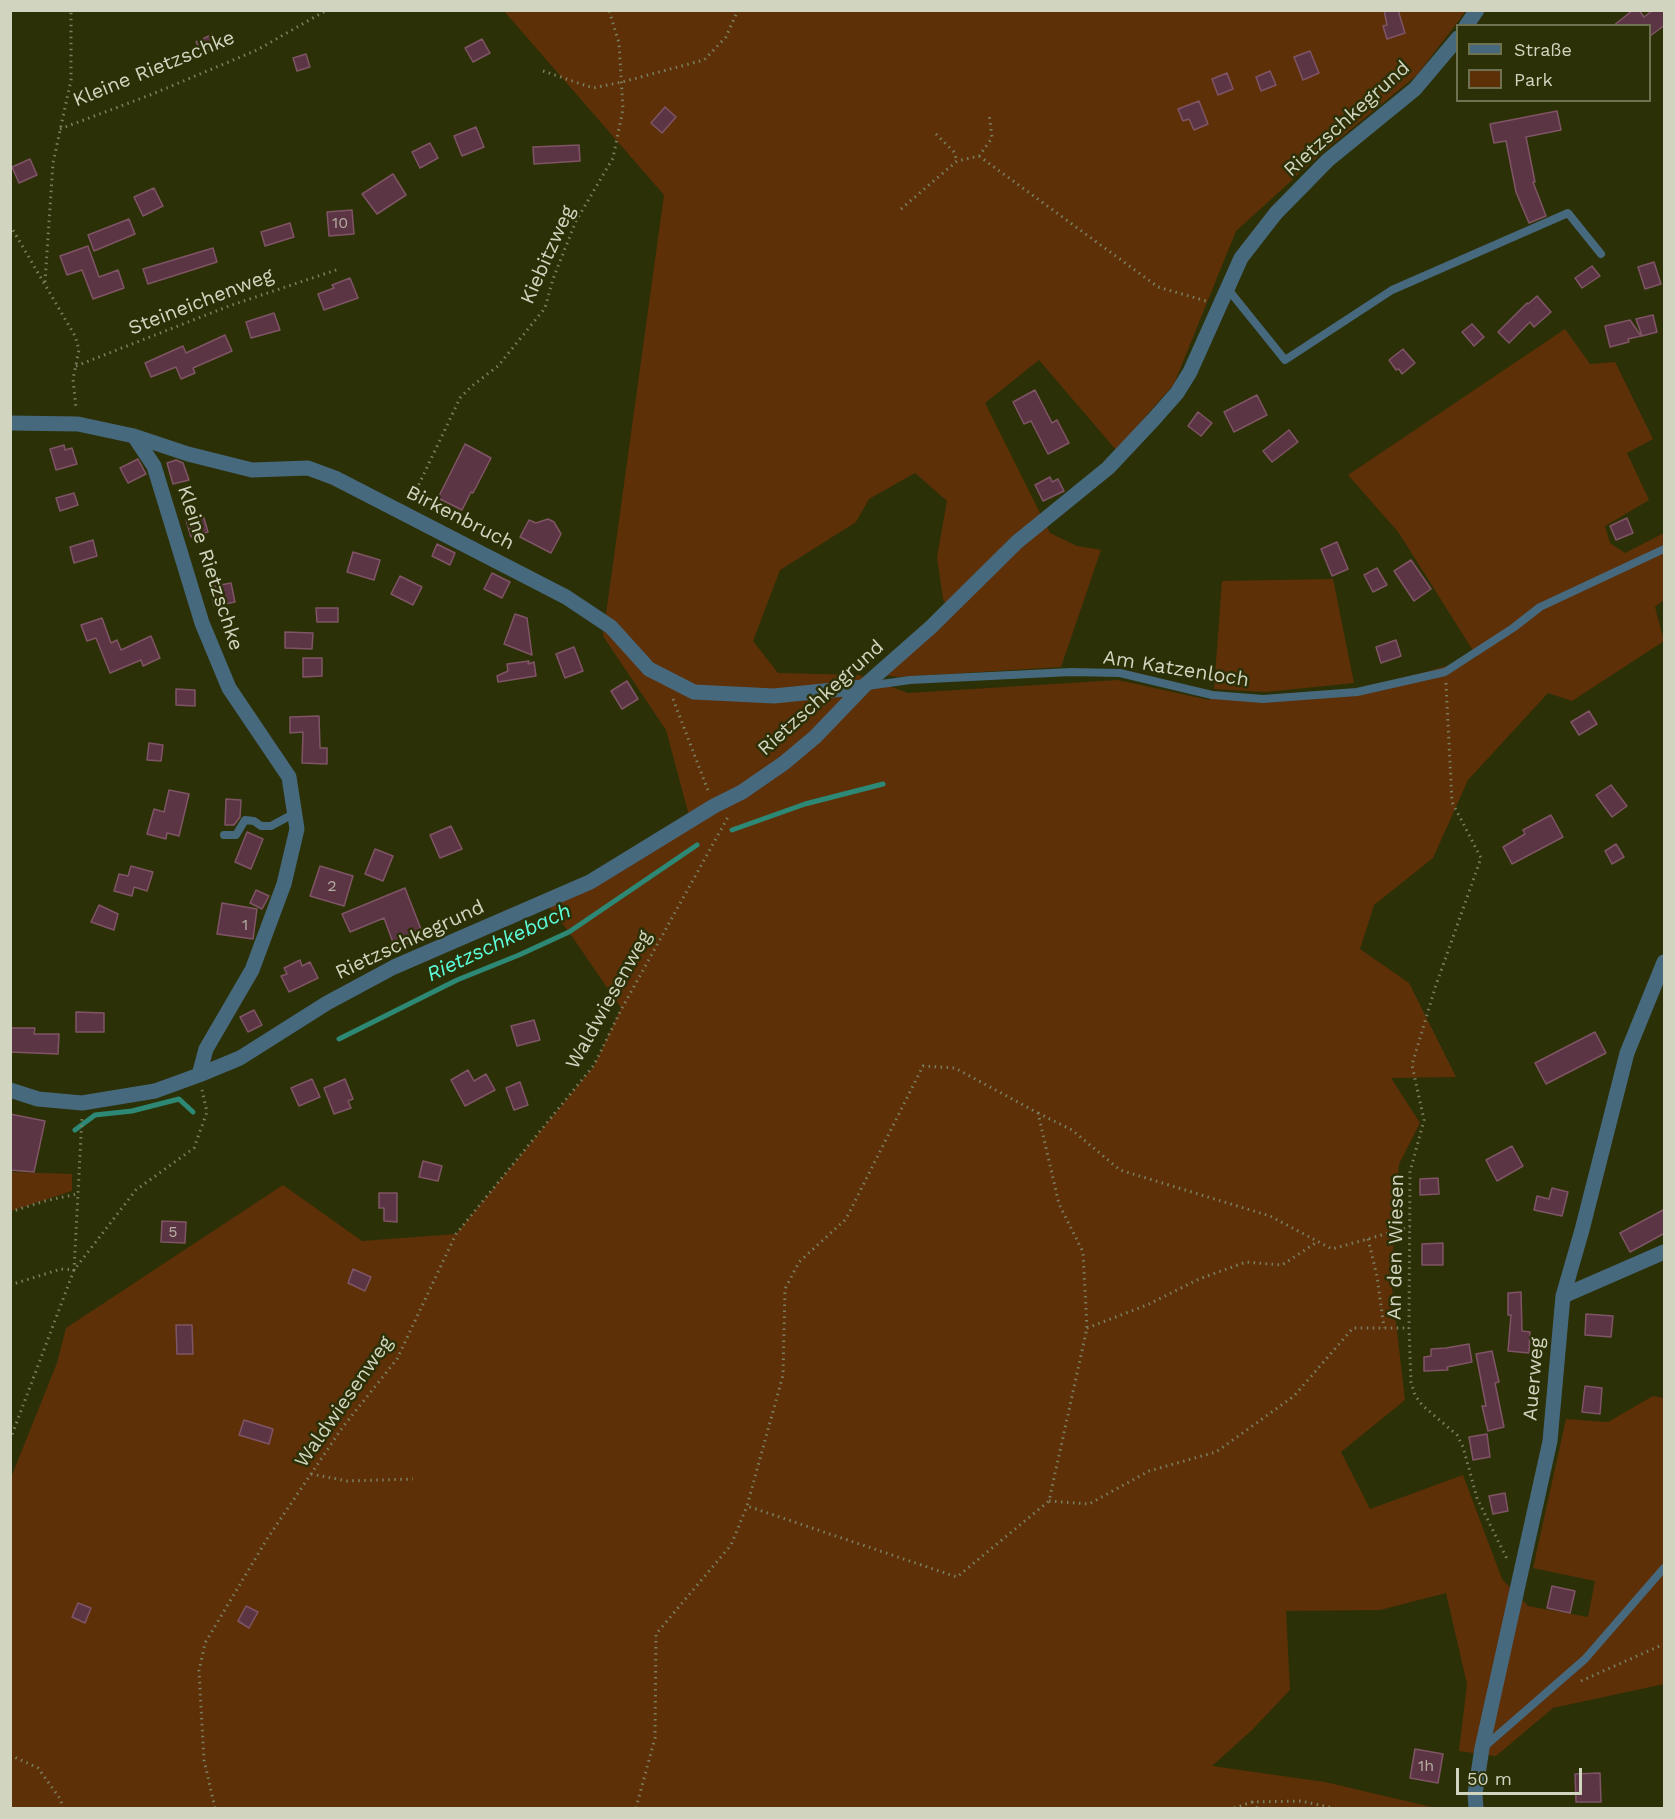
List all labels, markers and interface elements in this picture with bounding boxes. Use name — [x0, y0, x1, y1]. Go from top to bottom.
legend — [1456, 24, 1651, 102]
street label: Kleine Rietzschke — [70, 26, 238, 112]
text: Straße — [1514, 39, 1572, 60]
street label: Rietzschkegrund — [1279, 56, 1415, 182]
text: Park — [1514, 69, 1553, 90]
street label: Kiebitzweg — [516, 202, 580, 308]
house number: 10 — [332, 213, 348, 233]
street label: Steineichenweg — [125, 263, 277, 341]
street label: Birkenbruch — [402, 481, 518, 555]
street label: Kleine Rietzschke — [172, 482, 248, 654]
street label: Rietzschkegrund — [753, 635, 889, 761]
street label: Am Katzenloch — [1101, 646, 1251, 692]
house number: 2 — [327, 876, 337, 896]
street label: Rietzschkegrund — [332, 895, 488, 985]
water label: Rietzschkebach — [423, 899, 575, 987]
house number: 1 — [242, 915, 248, 935]
street label: Waldwiesenweg — [561, 926, 657, 1074]
street label: An den Wiesen — [1383, 1174, 1409, 1320]
house number: 5 — [168, 1222, 178, 1242]
street label: Waldwiesenweg — [290, 1332, 398, 1472]
street label: Auerweg — [1518, 1336, 1550, 1422]
house number: 1h — [1418, 1756, 1434, 1776]
scale bar — [1459, 1756, 1585, 1794]
text: 50 m — [1467, 1768, 1512, 1789]

